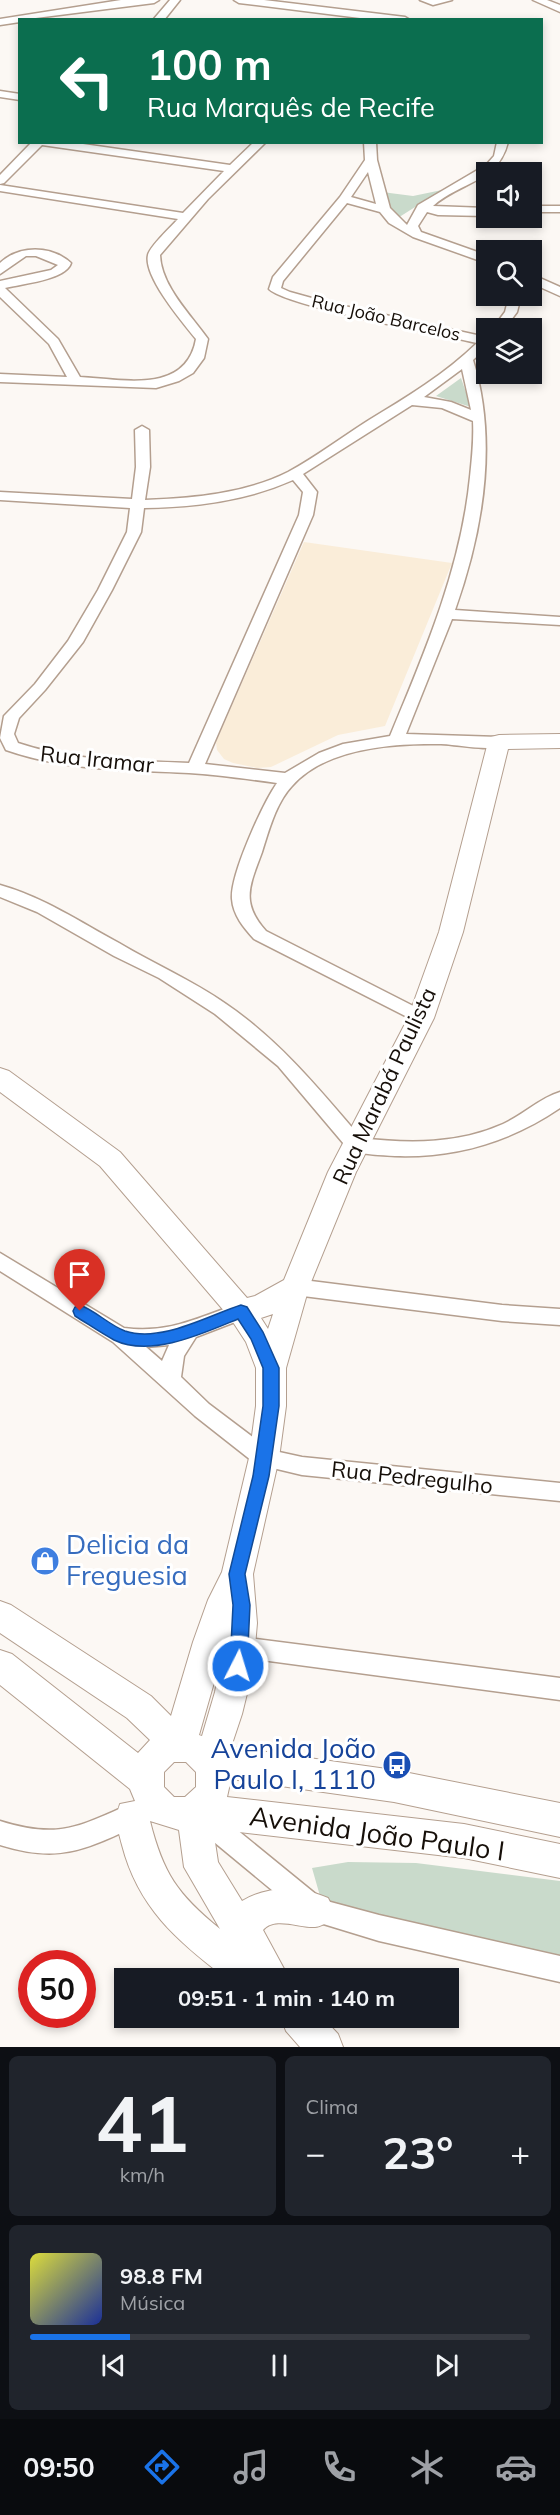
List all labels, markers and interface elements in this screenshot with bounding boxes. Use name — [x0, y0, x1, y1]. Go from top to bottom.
text: 100 m — [147, 38, 272, 91]
icon: left — [48, 42, 126, 120]
text: Rua Marquês de Recife — [147, 90, 435, 124]
map controls — [476, 162, 542, 384]
button: sound — [476, 162, 542, 228]
button: search — [476, 240, 542, 306]
street label: Rua João Barcelos — [310, 289, 463, 346]
button: layers — [476, 318, 542, 384]
street label: Rua Iramar — [39, 739, 155, 779]
street label: Rua Marabá Paulista — [326, 983, 442, 1189]
pin — [54, 1249, 105, 1311]
icon: arrive — [63, 1258, 96, 1291]
street label: Rua Pedregulho — [330, 1455, 494, 1499]
place label: Delicia da Freguesia — [66, 1527, 189, 1592]
shop icon: Delicia da Freguesia — [29, 1545, 61, 1577]
position arrow — [206, 1634, 270, 1698]
place label: Avenida João Paulo I, 1110 — [210, 1731, 376, 1796]
bus stop icon: Avenida João Paulo I, 1110 — [381, 1749, 413, 1781]
street label: Avenida João Paulo I — [247, 1798, 507, 1868]
speed limit sign: 50 — [18, 1950, 96, 2028]
text: 09:51 · 1 min · 140 m — [178, 1984, 395, 2012]
text: 41 — [95, 2074, 189, 2172]
text: Clima — [306, 2094, 358, 2119]
text: 23° — [382, 2124, 453, 2180]
text: − — [306, 2132, 325, 2173]
text: + — [510, 2132, 530, 2173]
text: km/h — [120, 2162, 165, 2187]
text: 98.8 FM — [120, 2262, 203, 2290]
text: Música — [120, 2290, 185, 2315]
icon: previous — [97, 2349, 130, 2382]
icon: pause — [263, 2349, 296, 2382]
icon: next — [430, 2349, 463, 2382]
icon: directions — [141, 2446, 183, 2488]
icon: music — [230, 2446, 272, 2488]
icon: phone — [318, 2446, 360, 2488]
icon: climate — [406, 2446, 448, 2488]
icon: car — [495, 2446, 537, 2488]
text: 09:50 — [23, 2450, 95, 2484]

